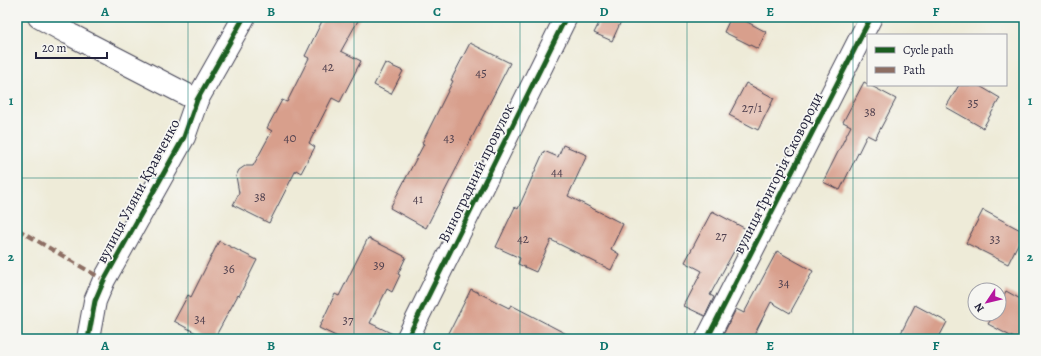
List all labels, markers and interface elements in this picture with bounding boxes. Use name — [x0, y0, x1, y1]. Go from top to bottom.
text: A — [100, 3, 110, 20]
text: B — [267, 3, 275, 20]
text: C — [433, 3, 441, 20]
text: D — [599, 3, 609, 20]
text: E — [766, 3, 774, 20]
text: F — [933, 3, 940, 20]
scale bar — [36, 34, 107, 60]
legend — [867, 34, 1007, 86]
text: 20 m — [42, 40, 66, 56]
text: Cycle path — [903, 42, 954, 58]
house number: 42 — [322, 58, 334, 75]
text: Path — [903, 62, 926, 78]
house number: 45 — [475, 64, 487, 81]
street label: вулиця Григорія Сковороди — [728, 89, 828, 257]
text: 1 — [9, 92, 14, 109]
text: 1 — [1028, 92, 1033, 109]
house number: 35 — [968, 94, 979, 111]
house number: 27/1 — [742, 99, 763, 116]
street label: Виноградний провулок — [434, 100, 518, 246]
house number: 38 — [864, 103, 876, 120]
street label: вулиця Уляни Кравченко — [91, 115, 185, 267]
house number: 40 — [284, 129, 296, 146]
house number: 43 — [443, 129, 455, 146]
house number: 44 — [551, 163, 563, 180]
house number: 38 — [254, 188, 266, 205]
house number: 41 — [413, 190, 424, 207]
house number: 27 — [715, 227, 727, 244]
house number: 42 — [517, 230, 529, 247]
house number: 33 — [990, 230, 1000, 247]
text: 2 — [8, 248, 15, 265]
text: 2 — [1027, 248, 1034, 265]
house number: 39 — [373, 256, 385, 273]
house number: 36 — [223, 260, 235, 277]
house number: 34 — [778, 274, 790, 291]
north arrow — [967, 282, 1007, 322]
text: N — [971, 300, 988, 315]
house number: 34 — [194, 310, 206, 327]
house number: 37 — [343, 311, 354, 328]
text: A — [100, 337, 110, 354]
text: B — [267, 337, 275, 354]
text: C — [433, 337, 441, 354]
text: D — [599, 337, 609, 354]
text: E — [766, 337, 774, 354]
text: F — [933, 337, 940, 354]

